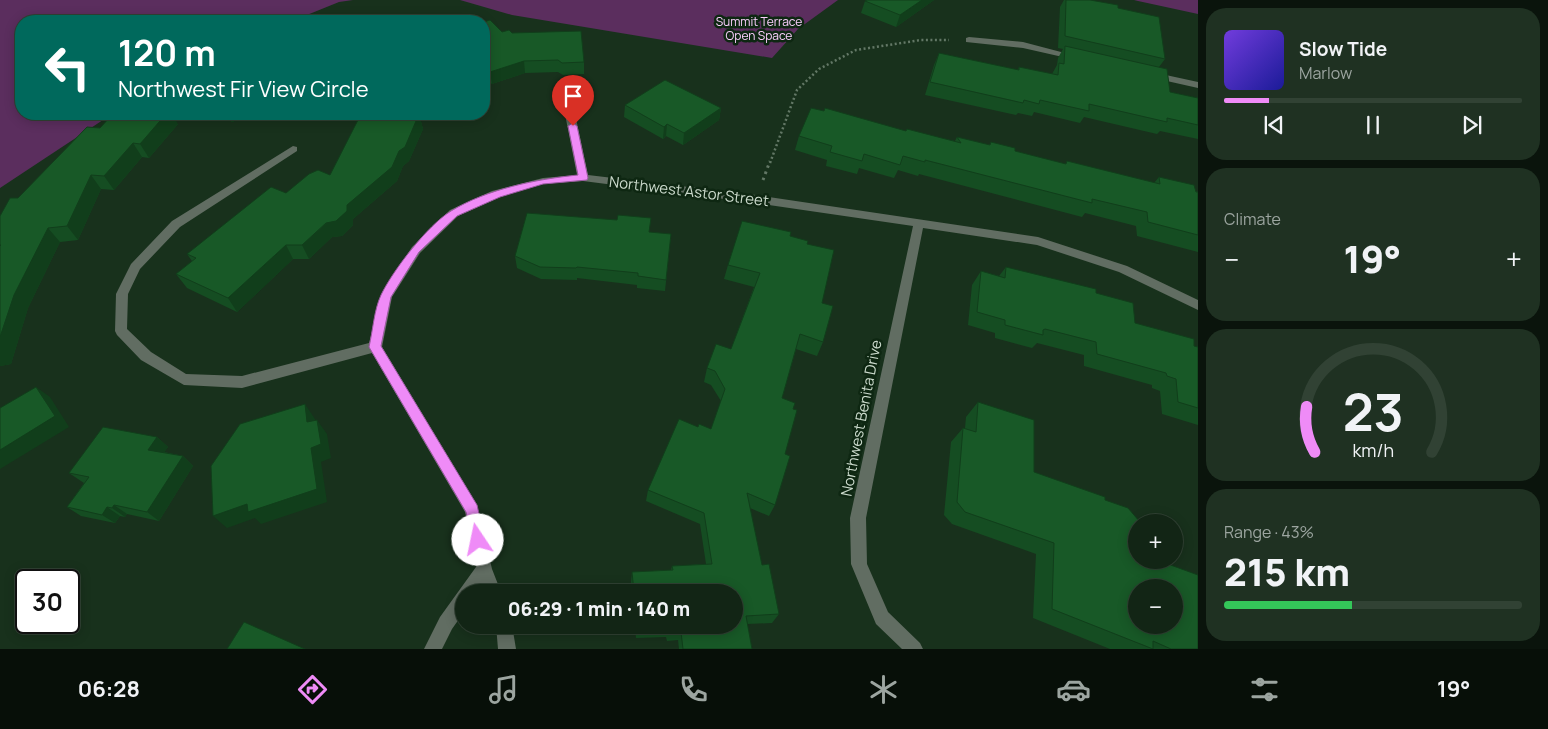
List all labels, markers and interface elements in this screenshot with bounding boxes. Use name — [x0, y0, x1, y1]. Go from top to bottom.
park label: Summit Terrace Open Space — [716, 13, 802, 44]
text: 120 m — [118, 29, 216, 77]
icon: left — [35, 35, 100, 100]
text: Slow Tide — [1299, 36, 1387, 62]
text: Marlow — [1299, 62, 1352, 84]
text: Northwest Fir View Circle — [118, 74, 369, 104]
pin — [552, 75, 594, 126]
icon: arrive — [559, 82, 587, 110]
icon: previous — [1260, 111, 1288, 139]
icon: pause — [1359, 111, 1387, 139]
icon: next — [1458, 111, 1486, 139]
street label: Northwest Astor Street — [608, 171, 770, 211]
text: Climate — [1224, 208, 1281, 230]
text: 19° — [1343, 232, 1401, 284]
text: − — [1224, 240, 1239, 278]
text: + — [1506, 240, 1522, 278]
street label: Northwest Benita Drive — [836, 338, 887, 498]
text: 23 — [1342, 376, 1404, 447]
text: km/h — [1352, 438, 1394, 462]
position arrow — [451, 513, 503, 565]
map controls — [1128, 514, 1183, 634]
button: + — [1128, 514, 1183, 569]
text: Range · 43% — [1224, 521, 1314, 543]
text: 215 km — [1224, 545, 1350, 597]
speed limit sign: 30 — [15, 569, 80, 634]
button: − — [1128, 579, 1183, 634]
text: 06:29 · 1 min · 140 m — [508, 596, 690, 622]
icon: directions — [295, 672, 330, 707]
icon: music — [486, 672, 521, 707]
icon: phone — [676, 672, 711, 707]
icon: climate — [866, 672, 901, 707]
icon: car — [1056, 672, 1091, 707]
icon: filters — [1247, 672, 1282, 707]
text: 06:28 — [78, 674, 140, 704]
text: 19° — [1437, 674, 1470, 704]

